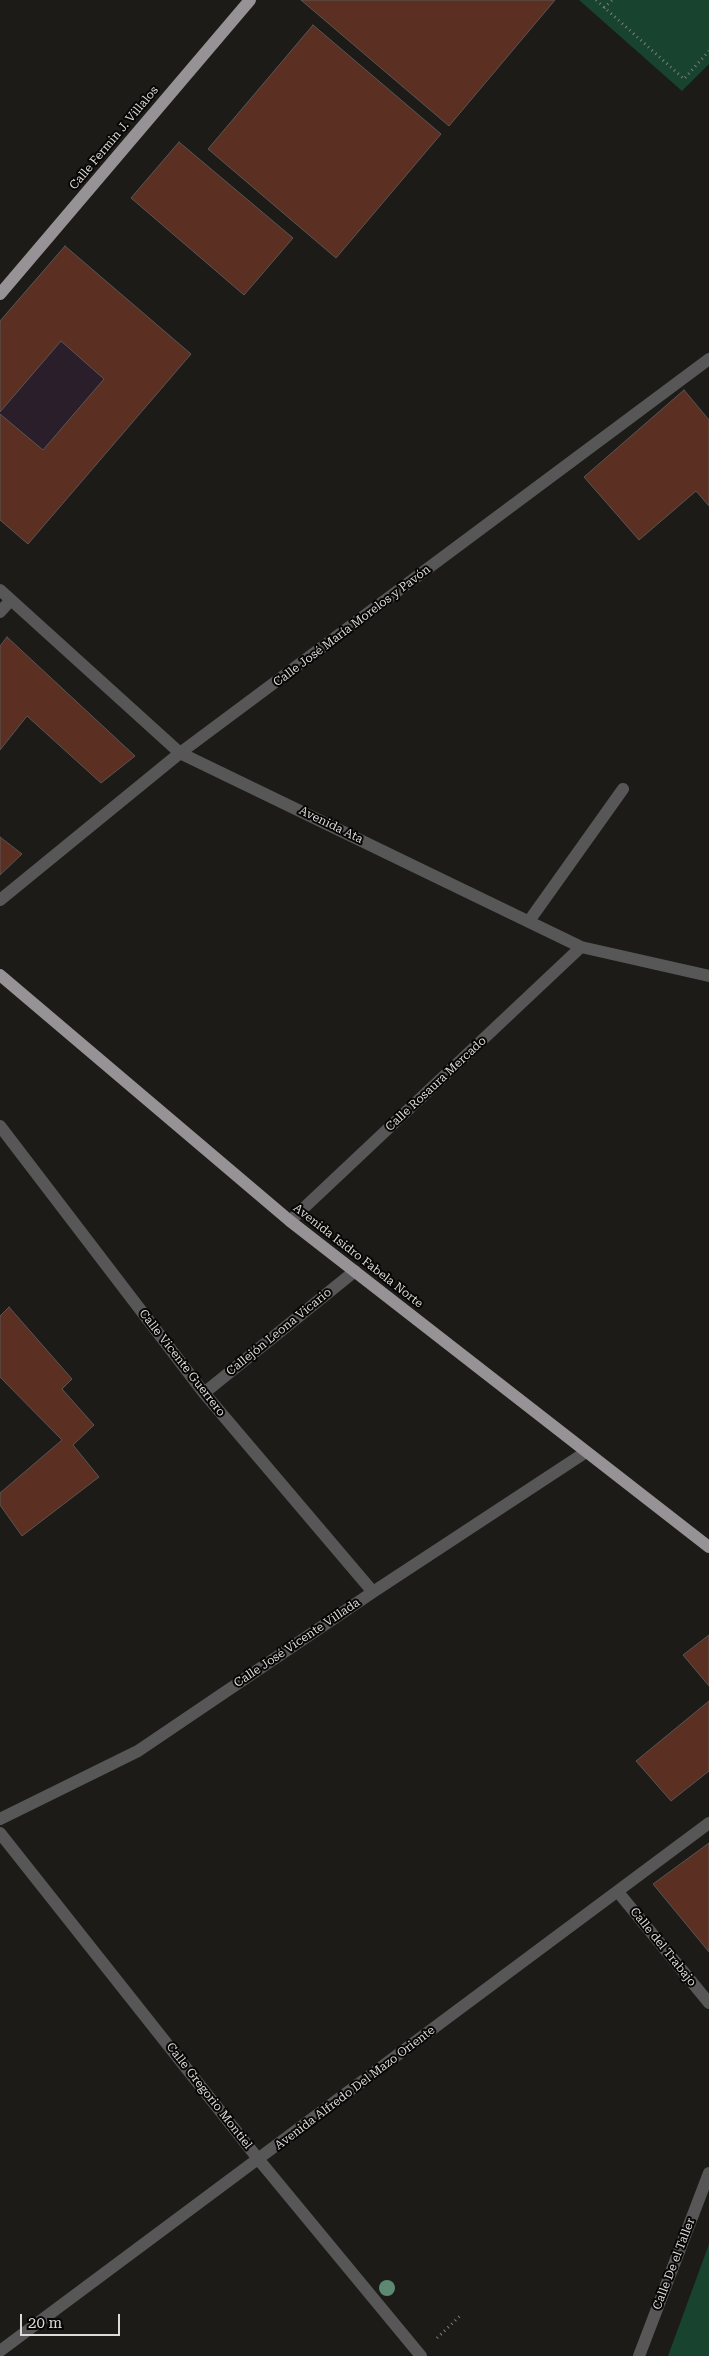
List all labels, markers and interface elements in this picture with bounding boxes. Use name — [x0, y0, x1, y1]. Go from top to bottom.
street label: Calle Fermin J. Villalos — [66, 83, 162, 193]
street label: Calle José María Morelos y Pavón — [271, 562, 433, 690]
street label: Avenida Ata — [297, 803, 365, 847]
street label: Calle Rosaura Mercado — [383, 1034, 489, 1134]
street label: Avenida Isidro Fabela Norte — [290, 1201, 426, 1311]
street label: Callejón Leona Vicario — [223, 1285, 335, 1379]
street label: Calle Vicente Guerrero — [136, 1307, 228, 1419]
street label: Calle José Vicente Villada — [231, 1595, 363, 1691]
street label: Calle del Trabajo — [627, 1905, 699, 1989]
street label: Avenida Alfredo Del Mazo Oriente — [272, 2023, 438, 2153]
street label: Calle Gregorio Montiel — [163, 2040, 255, 2152]
street label: Calle De el Taller — [650, 2216, 698, 2312]
scale bar — [22, 2304, 122, 2336]
text: 20 m — [28, 2314, 62, 2332]

